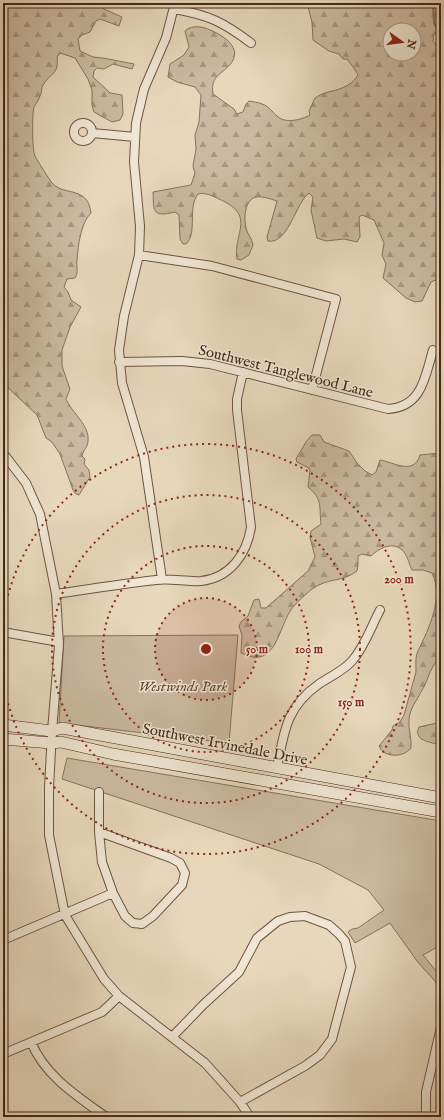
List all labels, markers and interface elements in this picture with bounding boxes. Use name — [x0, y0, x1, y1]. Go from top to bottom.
north arrow — [382, 22, 422, 62]
text: N — [403, 37, 419, 51]
street label: Southwest Tanglewood Lane — [197, 341, 375, 402]
text: 200 m — [384, 572, 414, 587]
centre of rings — [199, 642, 213, 656]
text: 50 m — [246, 642, 269, 657]
text: 100 m — [295, 642, 324, 657]
park label: Westwinds Park — [139, 677, 227, 696]
text: 150 m — [338, 695, 365, 710]
street label: Southwest Irvinedale Drive — [141, 719, 309, 770]

